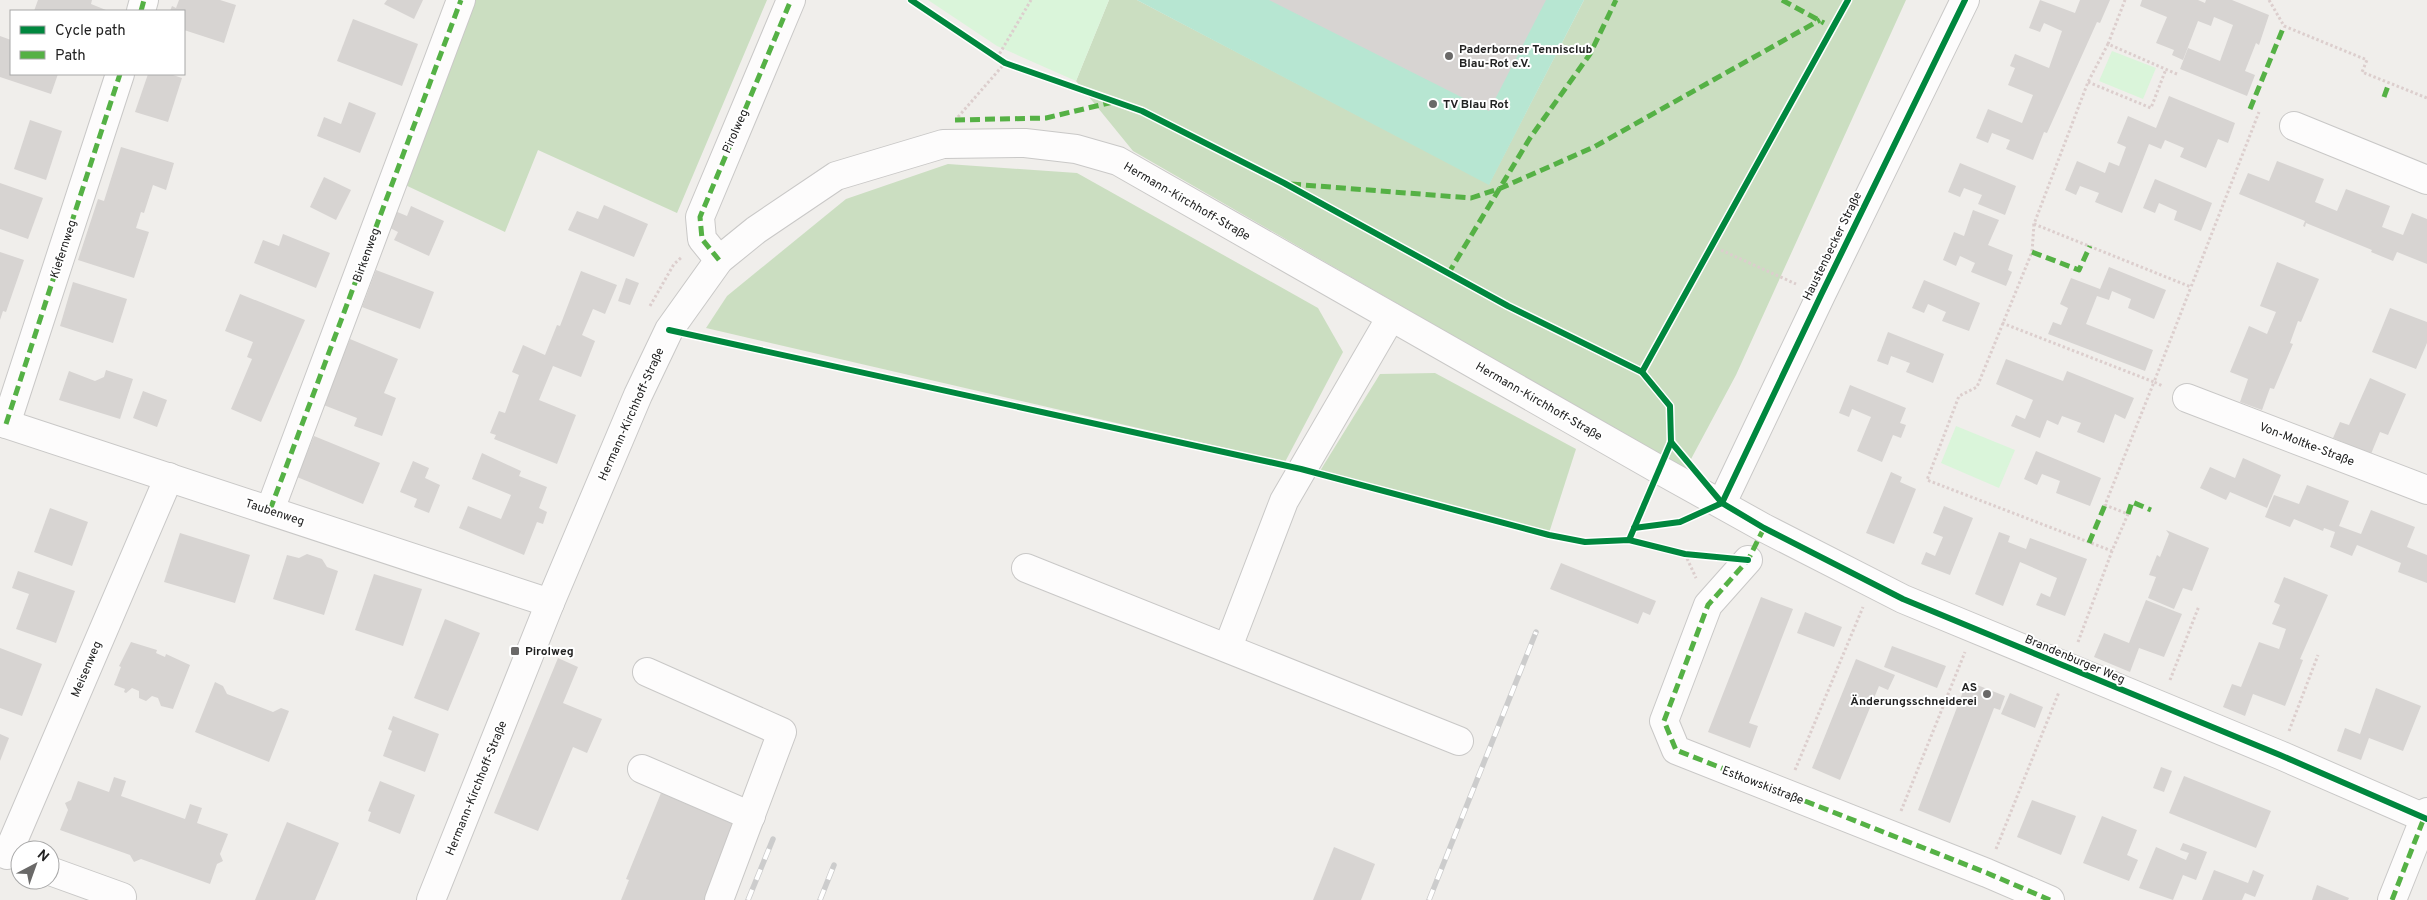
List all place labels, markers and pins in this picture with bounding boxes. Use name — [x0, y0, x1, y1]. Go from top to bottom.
place label: Paderborner Tennisclub Blau-Rot e.V. — [1459, 42, 1593, 72]
marker: Paderborner Tennisclub Blau-Rot e.V. — [1443, 50, 1455, 62]
place label: TV Blau Rot — [1443, 97, 1509, 113]
marker: TV Blau Rot — [1427, 98, 1439, 110]
place label: Pirolweg — [525, 644, 574, 660]
marker: Pirolweg — [509, 645, 521, 657]
place label: AS Änderungsschneiderei — [1850, 680, 1977, 710]
marker: AS Änderungsschneiderei — [1981, 688, 1993, 700]

